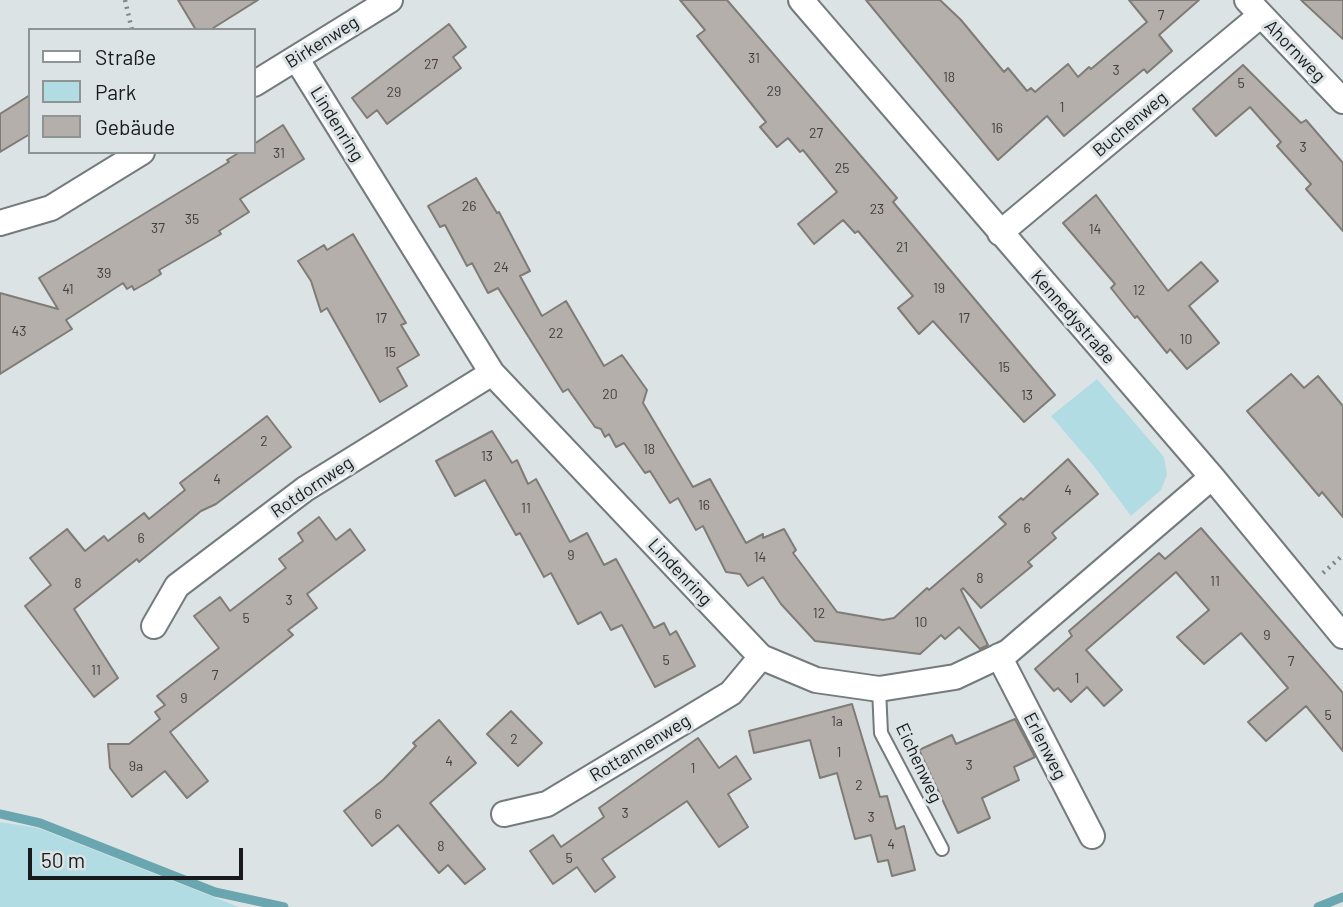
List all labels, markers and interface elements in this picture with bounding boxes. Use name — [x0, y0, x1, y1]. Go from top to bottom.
house number: 7 — [1158, 7, 1164, 23]
street label: Birkenweg — [281, 11, 363, 73]
street label: Ahornweg — [1260, 15, 1330, 87]
legend — [28, 28, 256, 154]
text: Straße — [95, 44, 156, 69]
house number: 31 — [748, 50, 760, 66]
house number: 27 — [424, 56, 438, 72]
house number: 3 — [1112, 62, 1120, 78]
house number: 18 — [943, 69, 955, 85]
house number: 5 — [1237, 75, 1245, 91]
text: Park — [95, 79, 136, 104]
street label: Lindenring — [306, 83, 368, 165]
house number: 29 — [767, 83, 781, 99]
house number: 29 — [387, 84, 401, 100]
street label: Buchenweg — [1088, 87, 1172, 161]
house number: 1 — [1060, 99, 1064, 115]
text: Gebäude — [95, 114, 175, 139]
house number: 16 — [991, 120, 1003, 136]
house number: 27 — [809, 125, 823, 141]
house number: 3 — [1299, 139, 1307, 155]
house number: 31 — [273, 145, 285, 161]
house number: 25 — [835, 160, 849, 176]
house number: 26 — [462, 198, 476, 214]
house number: 23 — [870, 201, 884, 217]
house number: 35 — [185, 211, 199, 227]
house number: 37 — [151, 220, 165, 236]
house number: 14 — [1089, 221, 1101, 237]
house number: 21 — [896, 239, 908, 255]
house number: 24 — [493, 259, 509, 275]
house number: 39 — [97, 265, 111, 281]
street label: Kennedystraße — [1026, 266, 1120, 368]
house number: 19 — [933, 280, 945, 296]
house number: 41 — [62, 281, 74, 297]
house number: 12 — [1133, 282, 1145, 298]
house number: 17 — [375, 310, 387, 326]
house number: 17 — [958, 310, 970, 326]
house number: 43 — [12, 323, 26, 339]
house number: 22 — [548, 325, 564, 341]
house number: 10 — [1180, 331, 1192, 347]
house number: 15 — [384, 344, 396, 360]
house number: 15 — [998, 359, 1010, 375]
house number: 20 — [602, 386, 618, 402]
house number: 13 — [1021, 387, 1033, 403]
house number: 2 — [260, 433, 268, 449]
house number: 18 — [643, 441, 655, 457]
house number: 13 — [481, 448, 493, 464]
street label: Rotdornweg — [267, 452, 357, 522]
house number: 4 — [213, 471, 221, 487]
house number: 4 — [1064, 482, 1072, 498]
house number: 16 — [698, 497, 710, 513]
house number: 11 — [521, 500, 531, 516]
house number: 6 — [1023, 520, 1031, 536]
house number: 6 — [137, 530, 145, 546]
street label: Lindenring — [643, 534, 717, 610]
house number: 9 — [567, 547, 575, 563]
house number: 14 — [754, 549, 766, 565]
house number: 8 — [976, 570, 984, 586]
house number: 11 — [1210, 573, 1220, 589]
house number: 8 — [74, 575, 82, 591]
house number: 3 — [285, 592, 293, 608]
house number: 12 — [813, 605, 825, 621]
house number: 5 — [242, 610, 250, 626]
house number: 10 — [915, 614, 927, 630]
house number: 9 — [1263, 627, 1271, 643]
house number: 5 — [662, 652, 670, 668]
house number: 7 — [1288, 653, 1294, 669]
house number: 11 — [91, 662, 101, 678]
house number: 7 — [212, 667, 218, 683]
house number: 1 — [1075, 670, 1079, 686]
house number: 9 — [180, 690, 188, 706]
house number: 5 — [1324, 707, 1332, 723]
street label: Erlenweg — [1019, 709, 1071, 783]
street label: Rottannenweg — [586, 710, 694, 786]
house number: 1a — [831, 713, 843, 729]
street label: Eichenweg — [891, 720, 947, 806]
house number: 2 — [510, 731, 518, 747]
house number: 1 — [837, 744, 841, 760]
house number: 4 — [445, 753, 453, 769]
house number: 3 — [965, 757, 973, 773]
house number: 9a — [129, 758, 143, 774]
house number: 1 — [691, 760, 695, 776]
house number: 2 — [855, 777, 863, 793]
house number: 3 — [621, 805, 629, 821]
house number: 6 — [374, 806, 382, 822]
house number: 3 — [867, 809, 875, 825]
scale bar — [32, 834, 247, 878]
house number: 4 — [887, 836, 895, 852]
house number: 8 — [437, 838, 445, 854]
text: 50 m — [41, 847, 85, 872]
house number: 5 — [565, 850, 573, 866]

